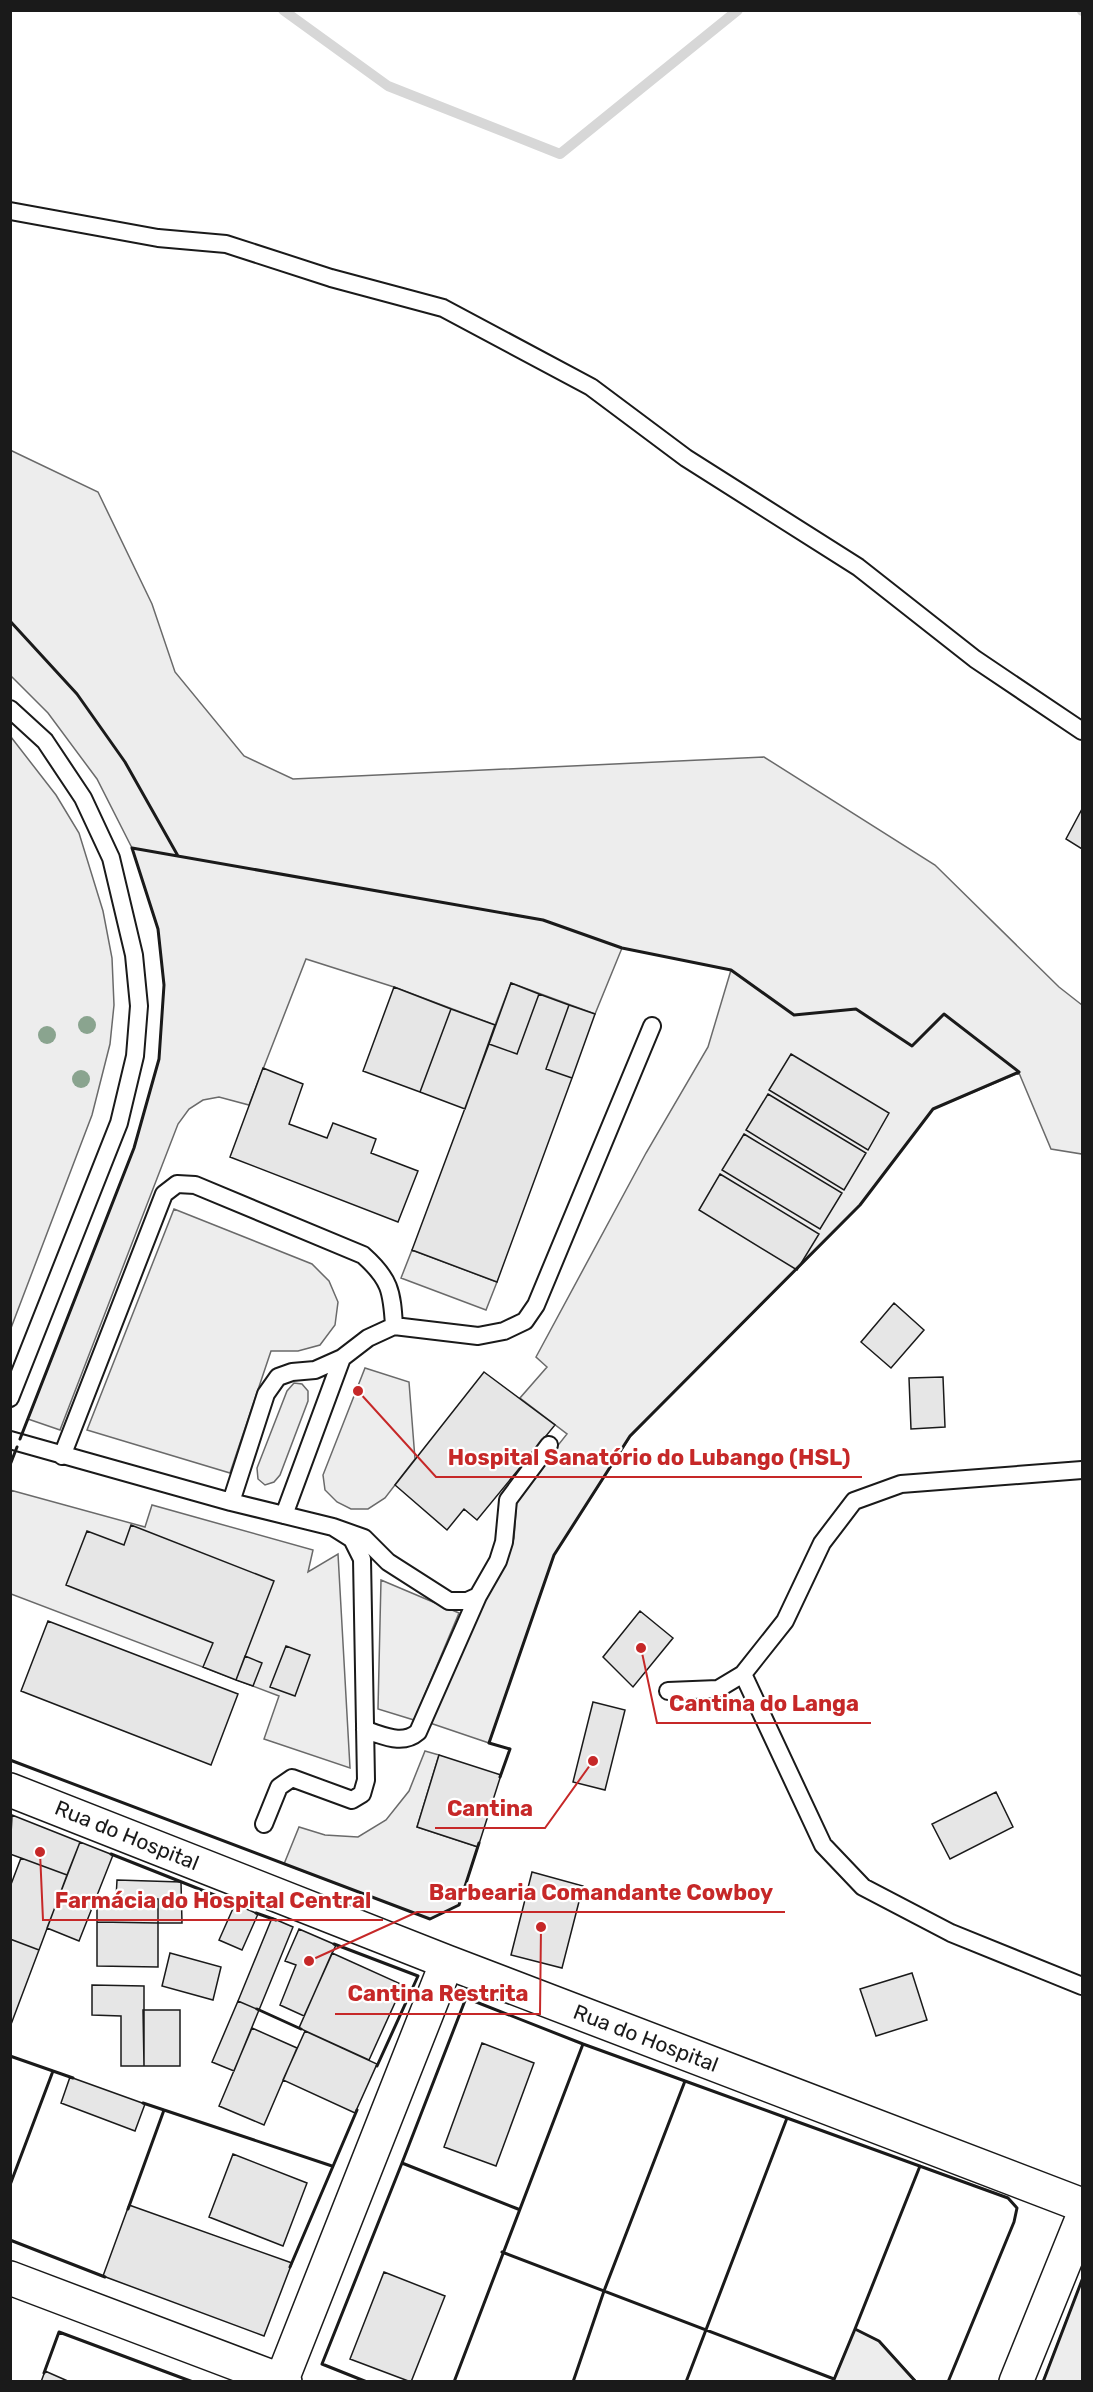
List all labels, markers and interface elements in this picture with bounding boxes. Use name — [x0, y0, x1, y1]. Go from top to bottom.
callout: Hospital Sanatório do Lubango (HSL) — [436, 1437, 862, 1477]
text: Hospital Sanatório do Lubango (HSL) — [448, 1444, 850, 1471]
callout: Cantina do Langa — [657, 1683, 871, 1723]
text: Cantina do Langa — [669, 1690, 859, 1717]
callout: Cantina — [435, 1788, 545, 1828]
street label: Rua do Hospital — [51, 1795, 203, 1875]
text: Cantina — [447, 1795, 533, 1822]
callout: Barbearia Comandante Cowboy — [417, 1872, 785, 1912]
text: Barbearia Comandante Cowboy — [429, 1879, 773, 1906]
callout: Farmácia do Hospital Central — [43, 1880, 383, 1920]
text: Farmácia do Hospital Central — [55, 1887, 371, 1914]
callout: Cantina Restrita — [335, 1974, 540, 2014]
text: Cantina Restrita — [348, 1980, 528, 2007]
street label: Rua do Hospital — [570, 1999, 722, 2077]

